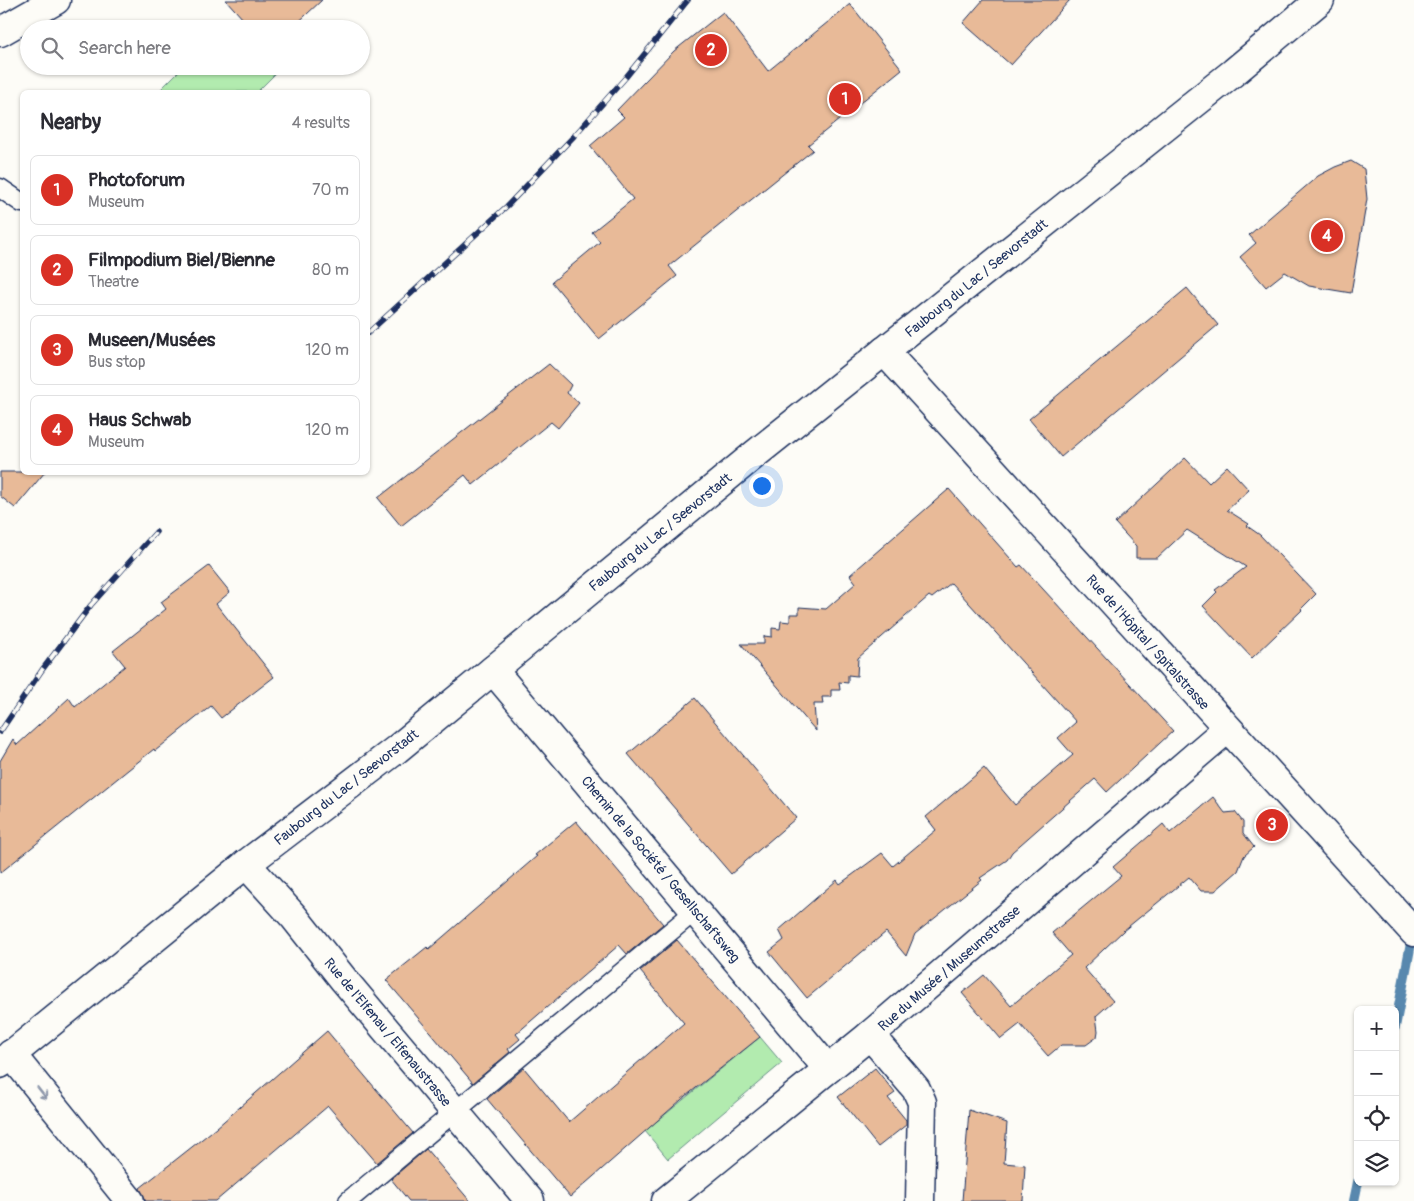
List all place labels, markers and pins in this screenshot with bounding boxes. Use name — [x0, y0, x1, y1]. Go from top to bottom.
pin: 2 — [695, 31, 727, 69]
pin: 1 — [829, 80, 861, 118]
pin: 4 — [1311, 217, 1343, 255]
pin: 3 — [1256, 806, 1288, 844]

